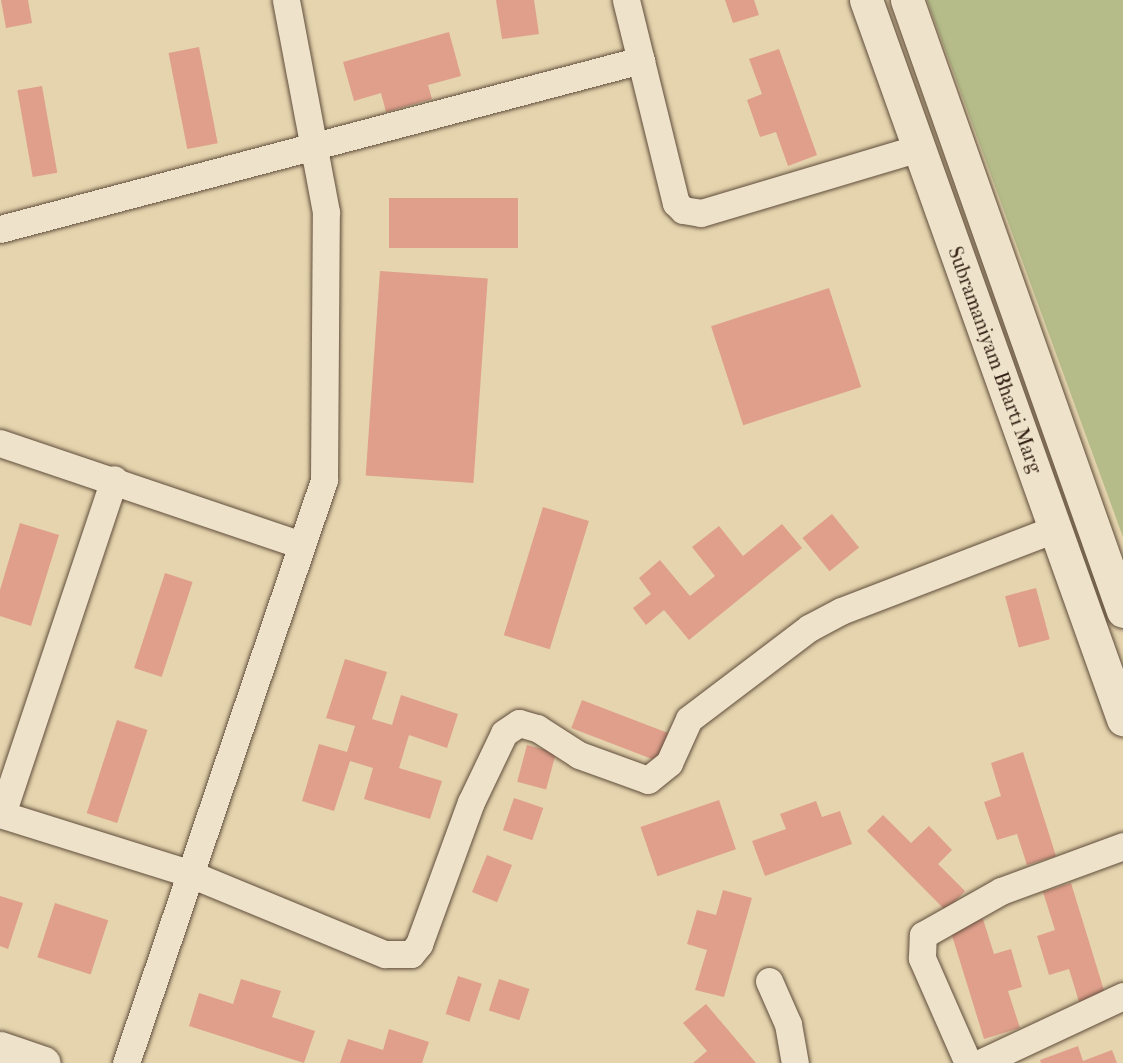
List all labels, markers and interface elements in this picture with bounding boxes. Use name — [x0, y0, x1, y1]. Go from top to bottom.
street label: Subramaniyam Bharti Marg — [943, 243, 1047, 477]

